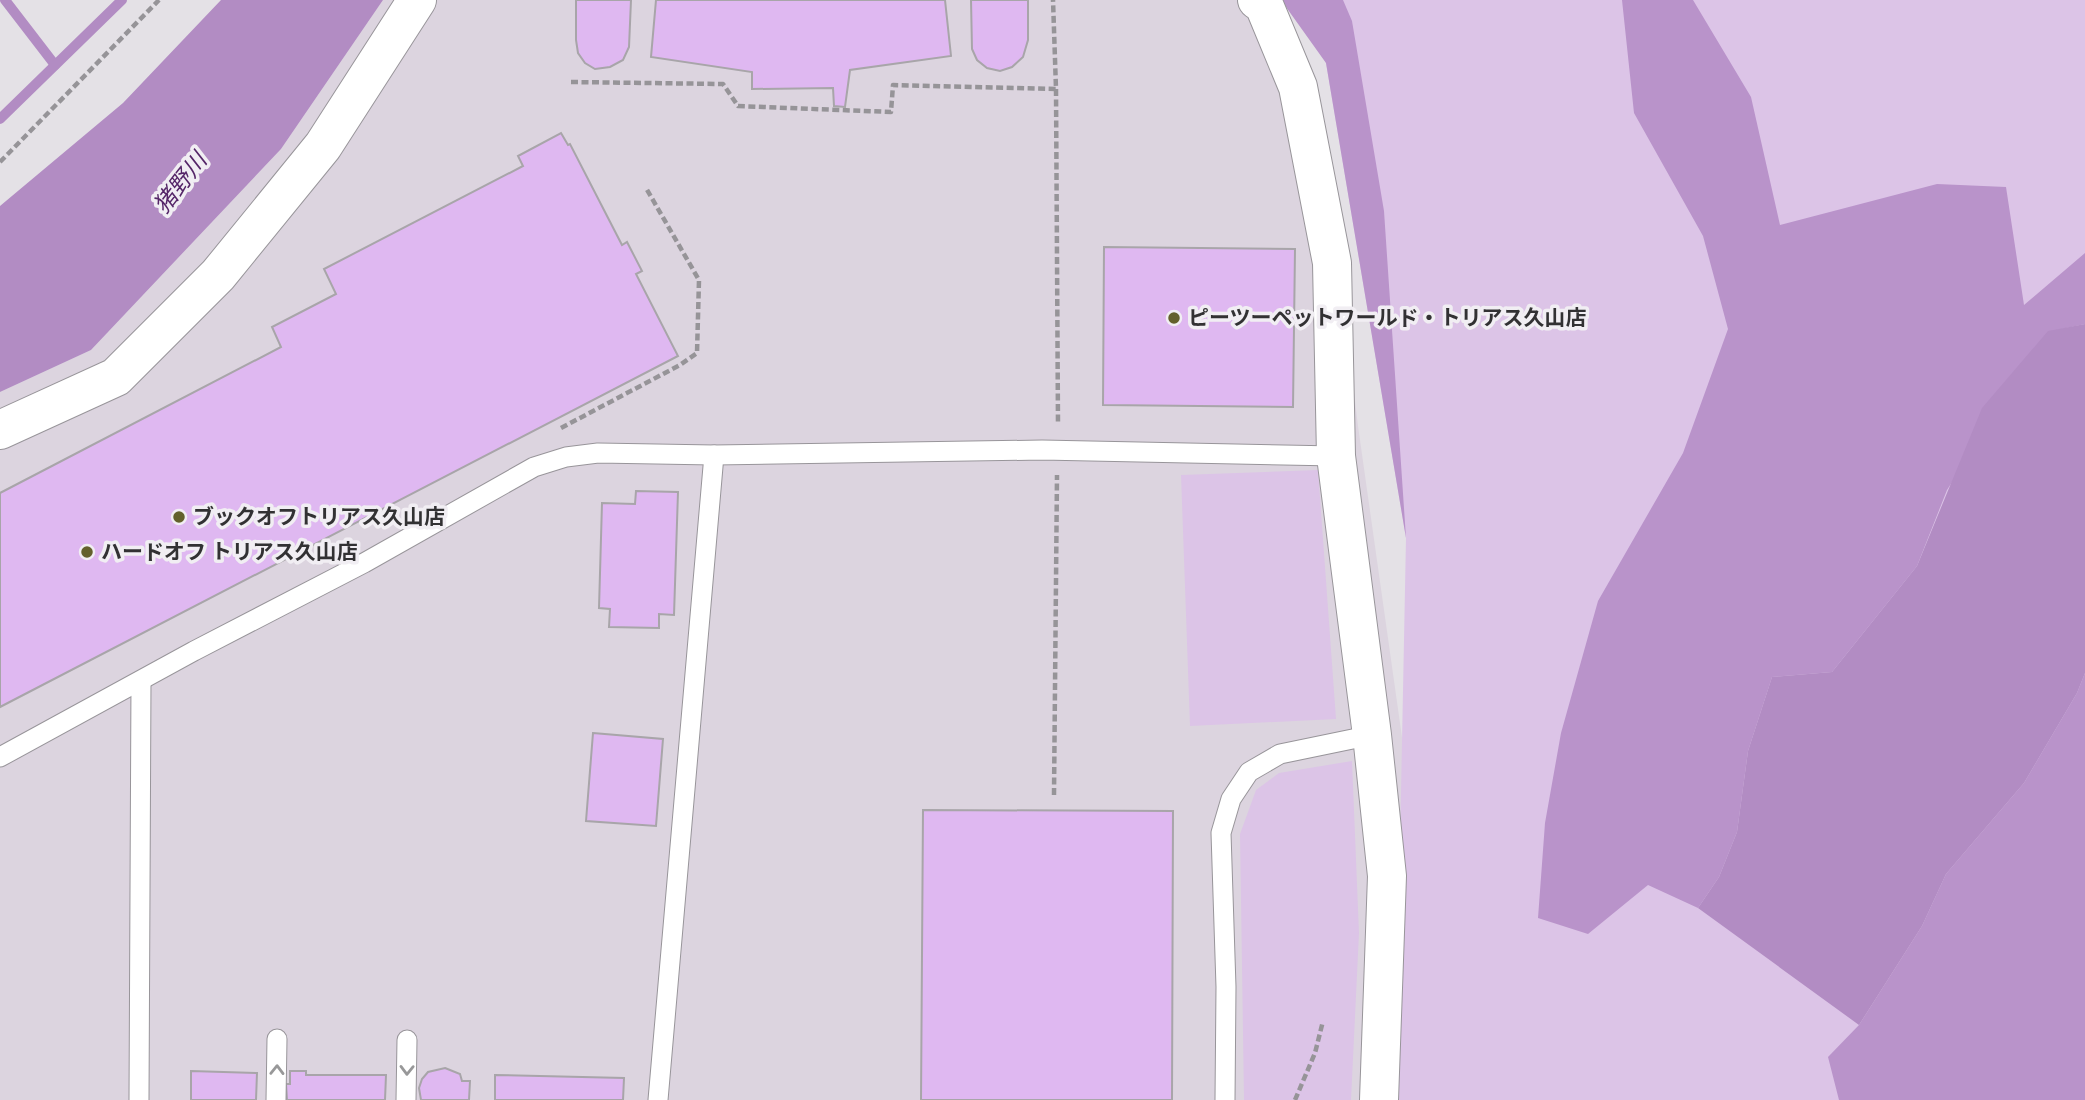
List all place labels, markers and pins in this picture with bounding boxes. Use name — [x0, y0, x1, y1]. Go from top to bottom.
place label: ピーツーペットワールド・トリアス久山店 — [1188, 303, 1587, 332]
marker: ピーツーペットワールド・トリアス久山店 — [1166, 310, 1182, 326]
place label: ブックオフトリアス久山店 — [193, 502, 445, 531]
marker: ブックオフトリアス久山店 — [171, 509, 187, 525]
place label: ハードオフ トリアス久山店 — [101, 537, 358, 566]
marker: ハードオフ トリアス久山店 — [79, 544, 95, 560]

